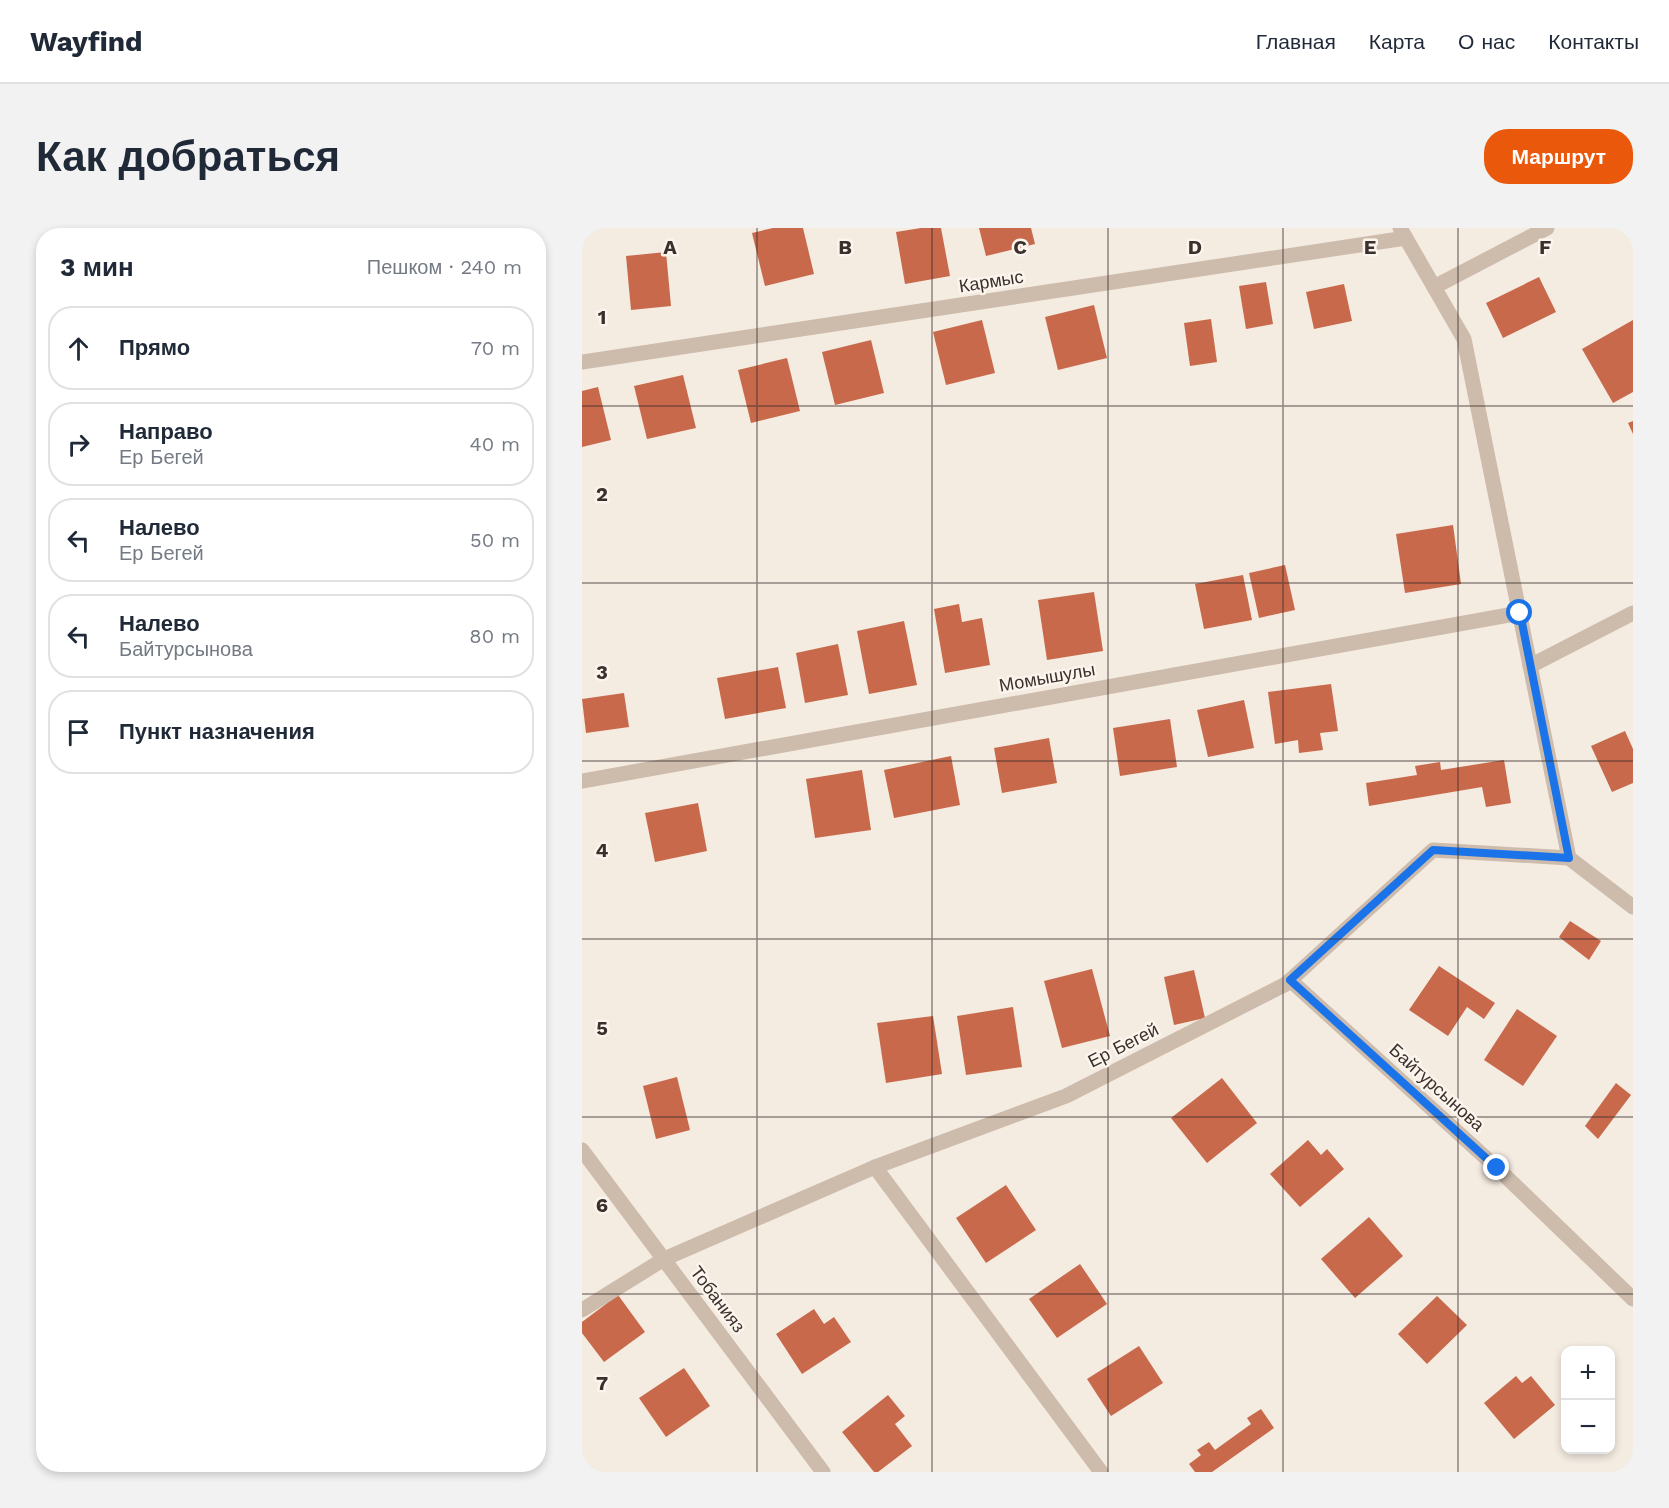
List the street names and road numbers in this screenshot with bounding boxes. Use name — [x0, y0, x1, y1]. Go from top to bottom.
street label: Кармыс — [957, 266, 1025, 296]
street label: Момышулы — [997, 658, 1097, 696]
street label: Ер Бегей — [1084, 1018, 1162, 1072]
street label: Байтурсынова — [1385, 1039, 1489, 1136]
street label: Тобанияз — [686, 1262, 750, 1336]

